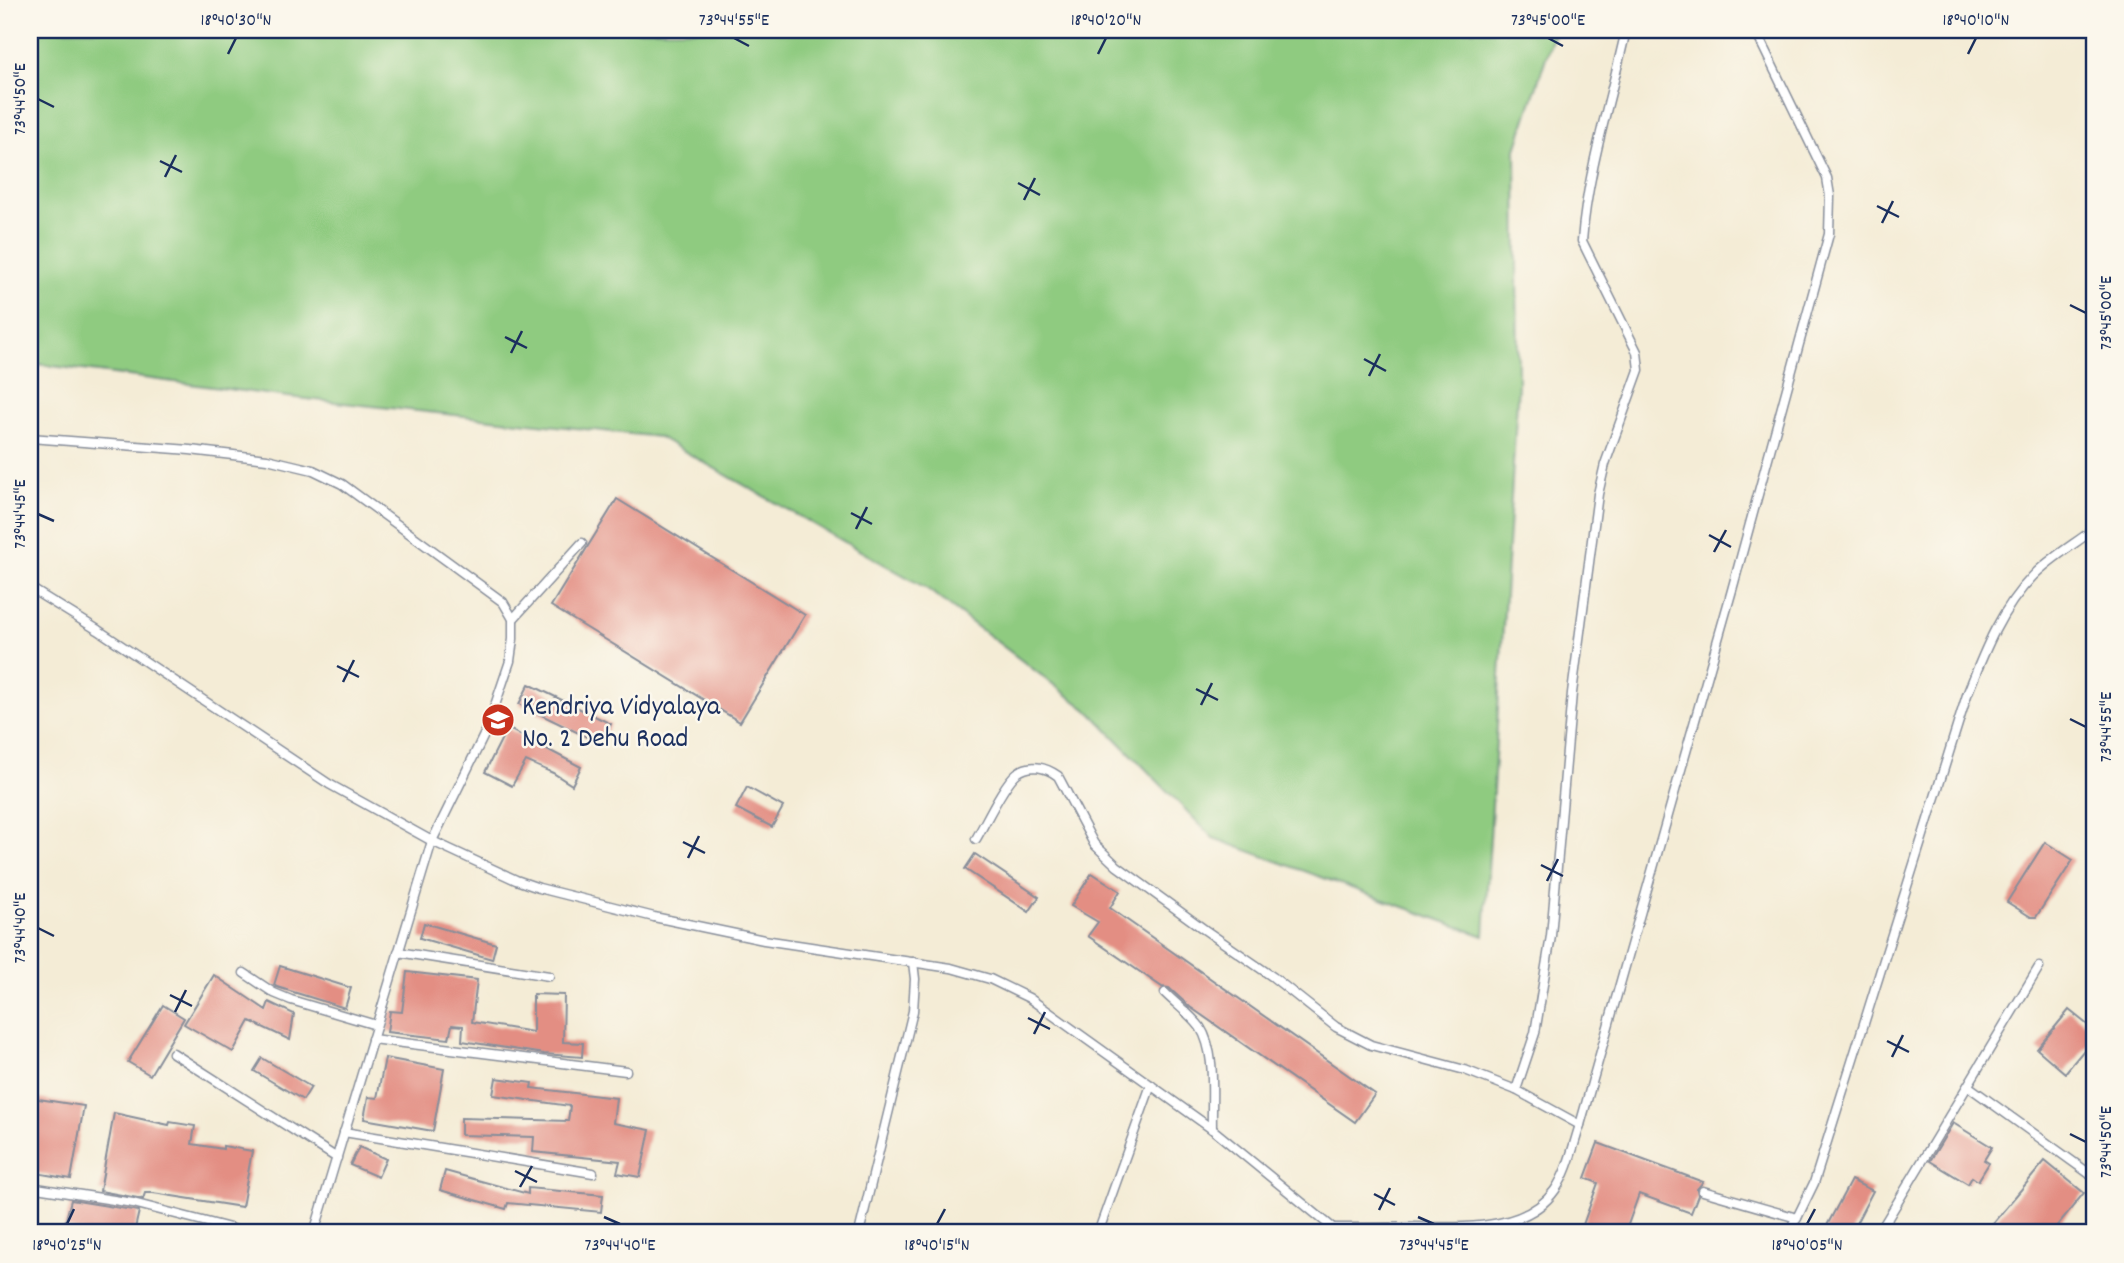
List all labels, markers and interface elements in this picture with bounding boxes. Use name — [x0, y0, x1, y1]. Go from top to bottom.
text: 18°40'30"N — [201, 9, 271, 34]
text: 73°44'55"E — [699, 9, 769, 34]
text: 18°40'20"N — [1071, 9, 1141, 34]
text: 73°45'00"E — [1511, 9, 1585, 34]
text: 18°40'10"N — [1943, 9, 2009, 34]
text: 73°44'50"E — [9, 63, 34, 135]
text: 73°45'00"E — [2095, 276, 2120, 350]
text: 73°44'45"E — [9, 479, 34, 549]
place label: Kendriya Vidyalaya No. 2 Dehu Road — [522, 689, 721, 761]
text: 73°44'55"E — [2095, 692, 2120, 762]
school or university icon: Kendriya Vidyalaya No. 2 Dehu Road — [479, 701, 517, 739]
text: 73°44'40"E — [9, 892, 34, 964]
text: 73°44'50"E — [2095, 1106, 2120, 1178]
text: 18°40'25"N — [32, 1234, 102, 1259]
text: 73°44'40"E — [584, 1234, 656, 1259]
text: 18°40'15"N — [904, 1234, 970, 1259]
text: 73°44'45"E — [1399, 1234, 1469, 1259]
text: 18°40'05"N — [1771, 1234, 1843, 1259]

